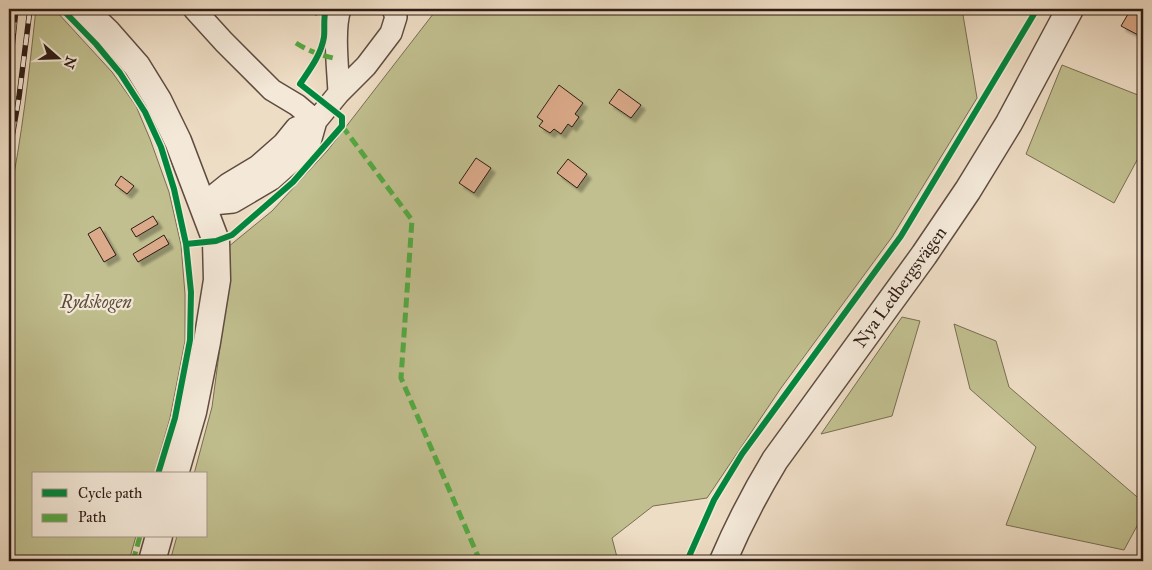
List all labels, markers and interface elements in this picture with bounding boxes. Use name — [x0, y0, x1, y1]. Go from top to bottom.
north arrow — [32, 32, 82, 82]
text: N — [60, 54, 80, 71]
street label: Nya Ledbergsvägen — [849, 222, 952, 352]
park label: Rydskogen — [59, 291, 132, 313]
legend — [32, 472, 208, 538]
text: Cycle path — [78, 484, 143, 502]
text: Path — [78, 508, 107, 526]

